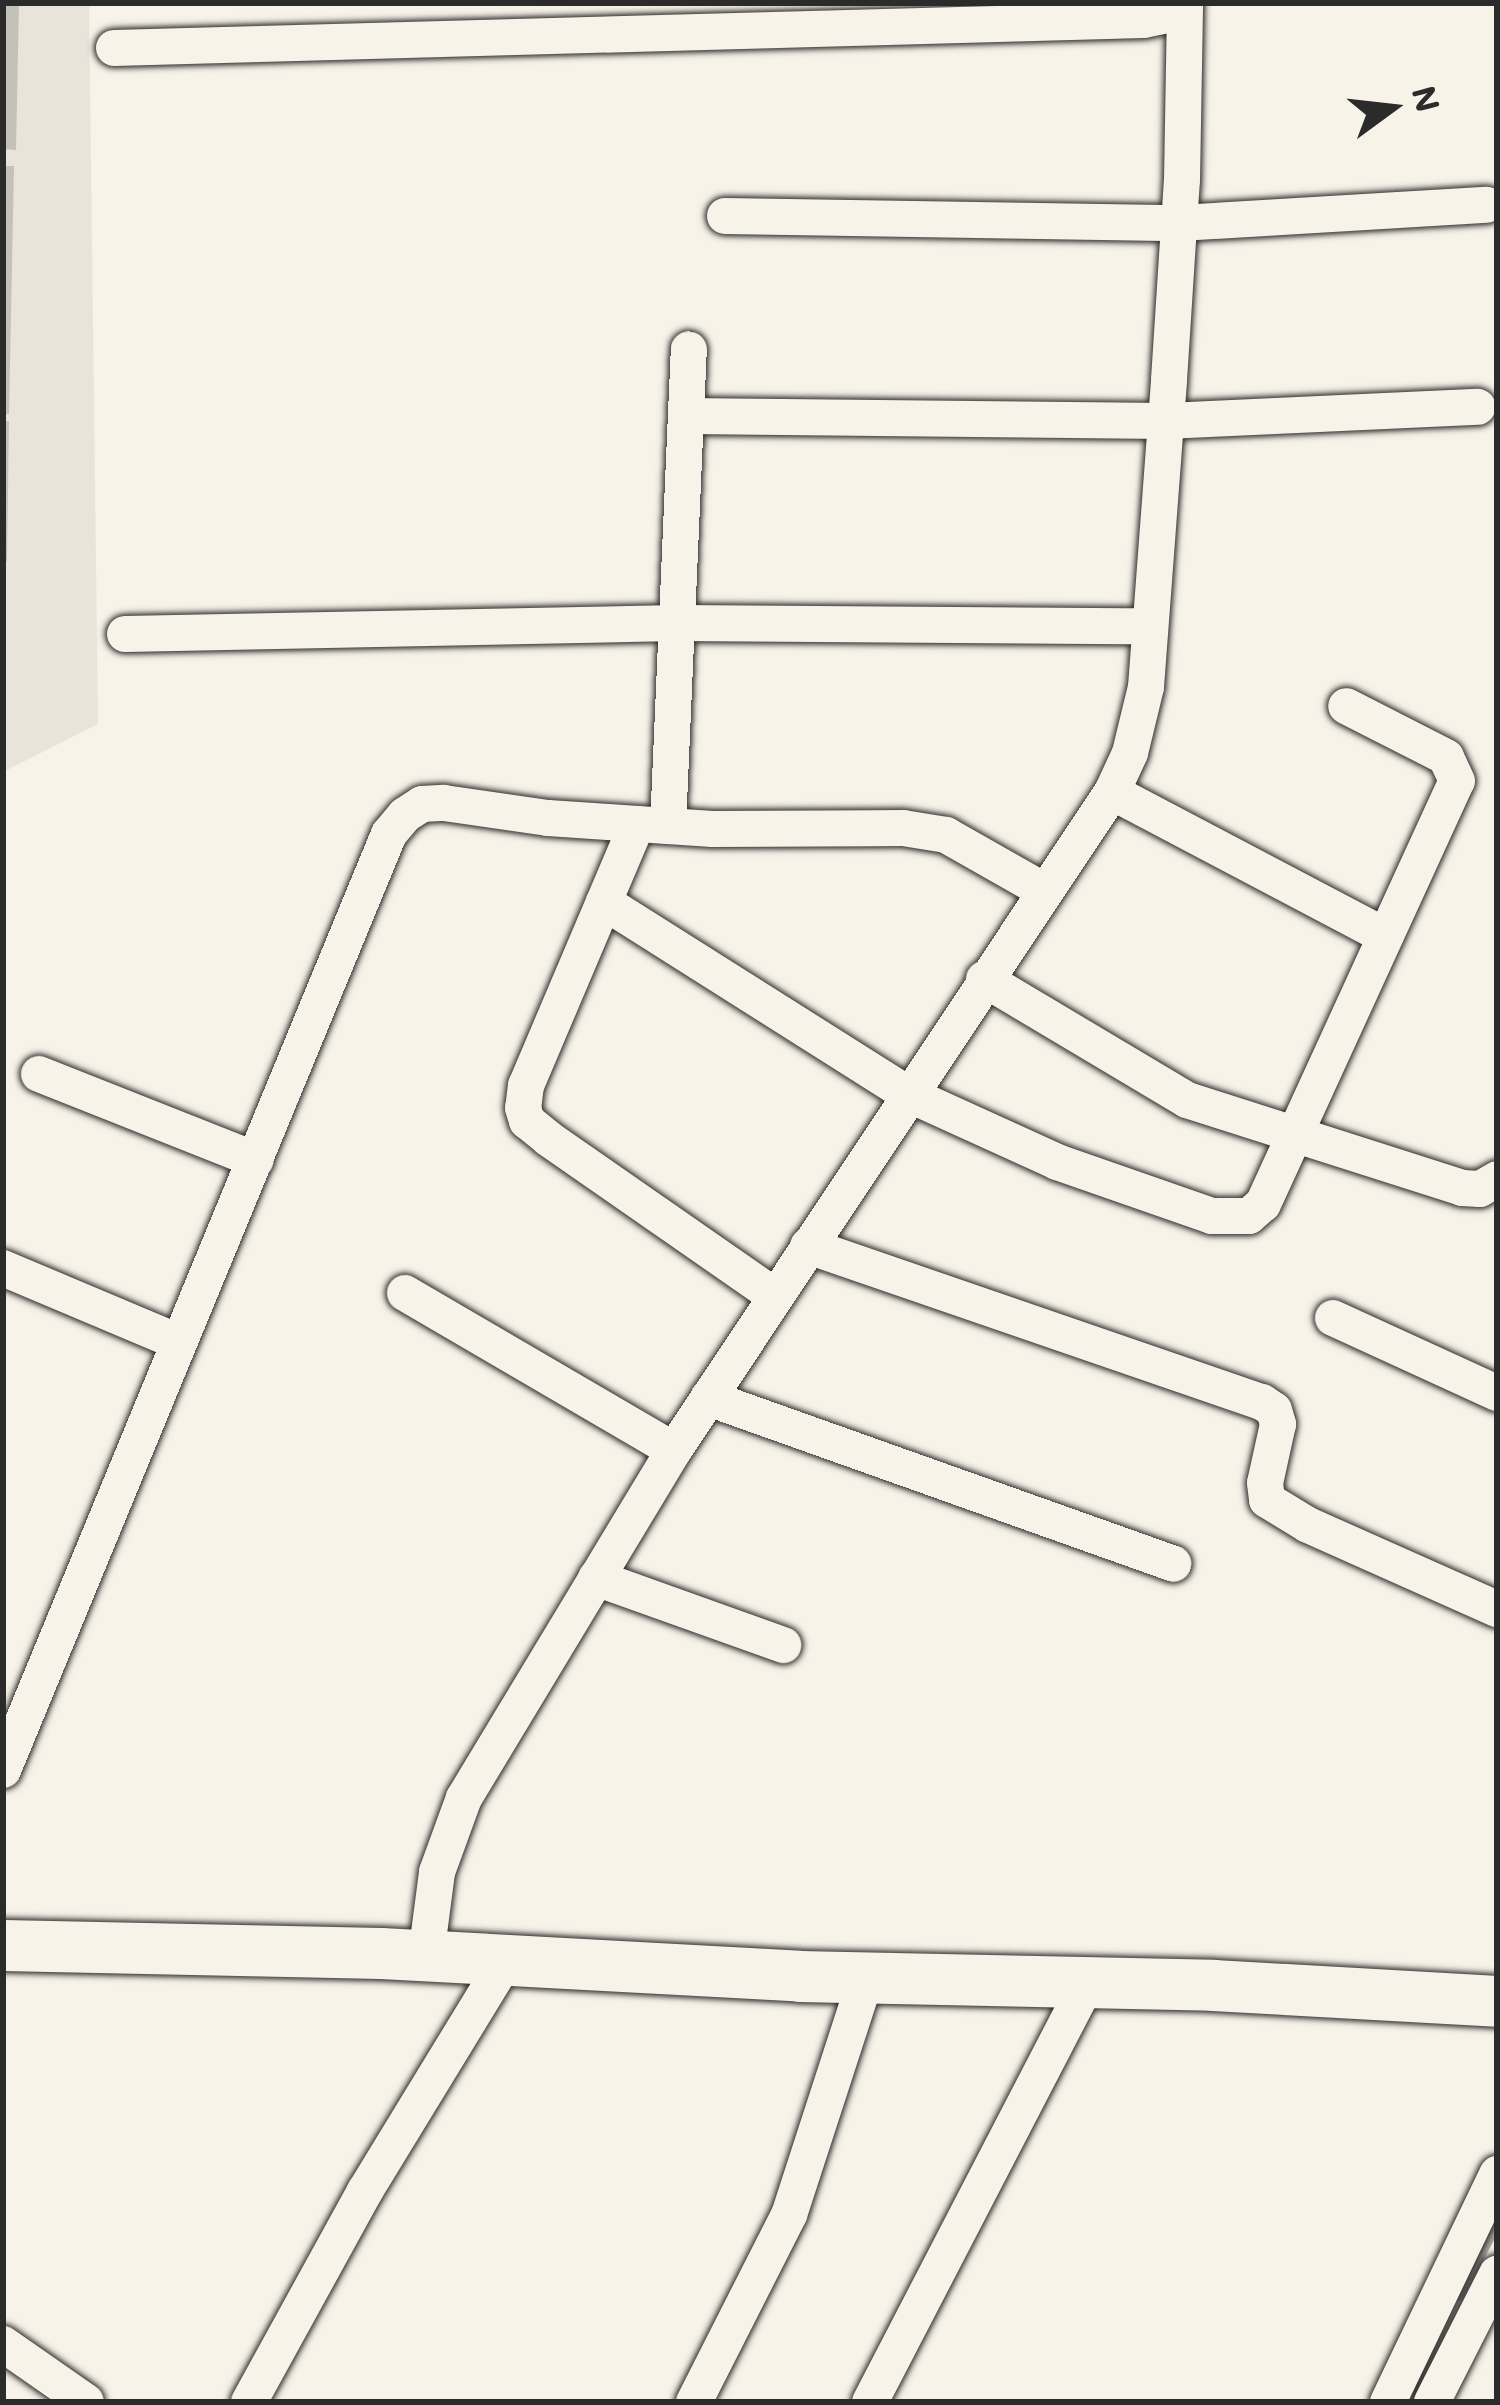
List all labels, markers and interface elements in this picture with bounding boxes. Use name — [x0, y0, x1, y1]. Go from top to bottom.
north arrow — [1332, 48, 1452, 168]
text: N — [1403, 81, 1451, 116]

